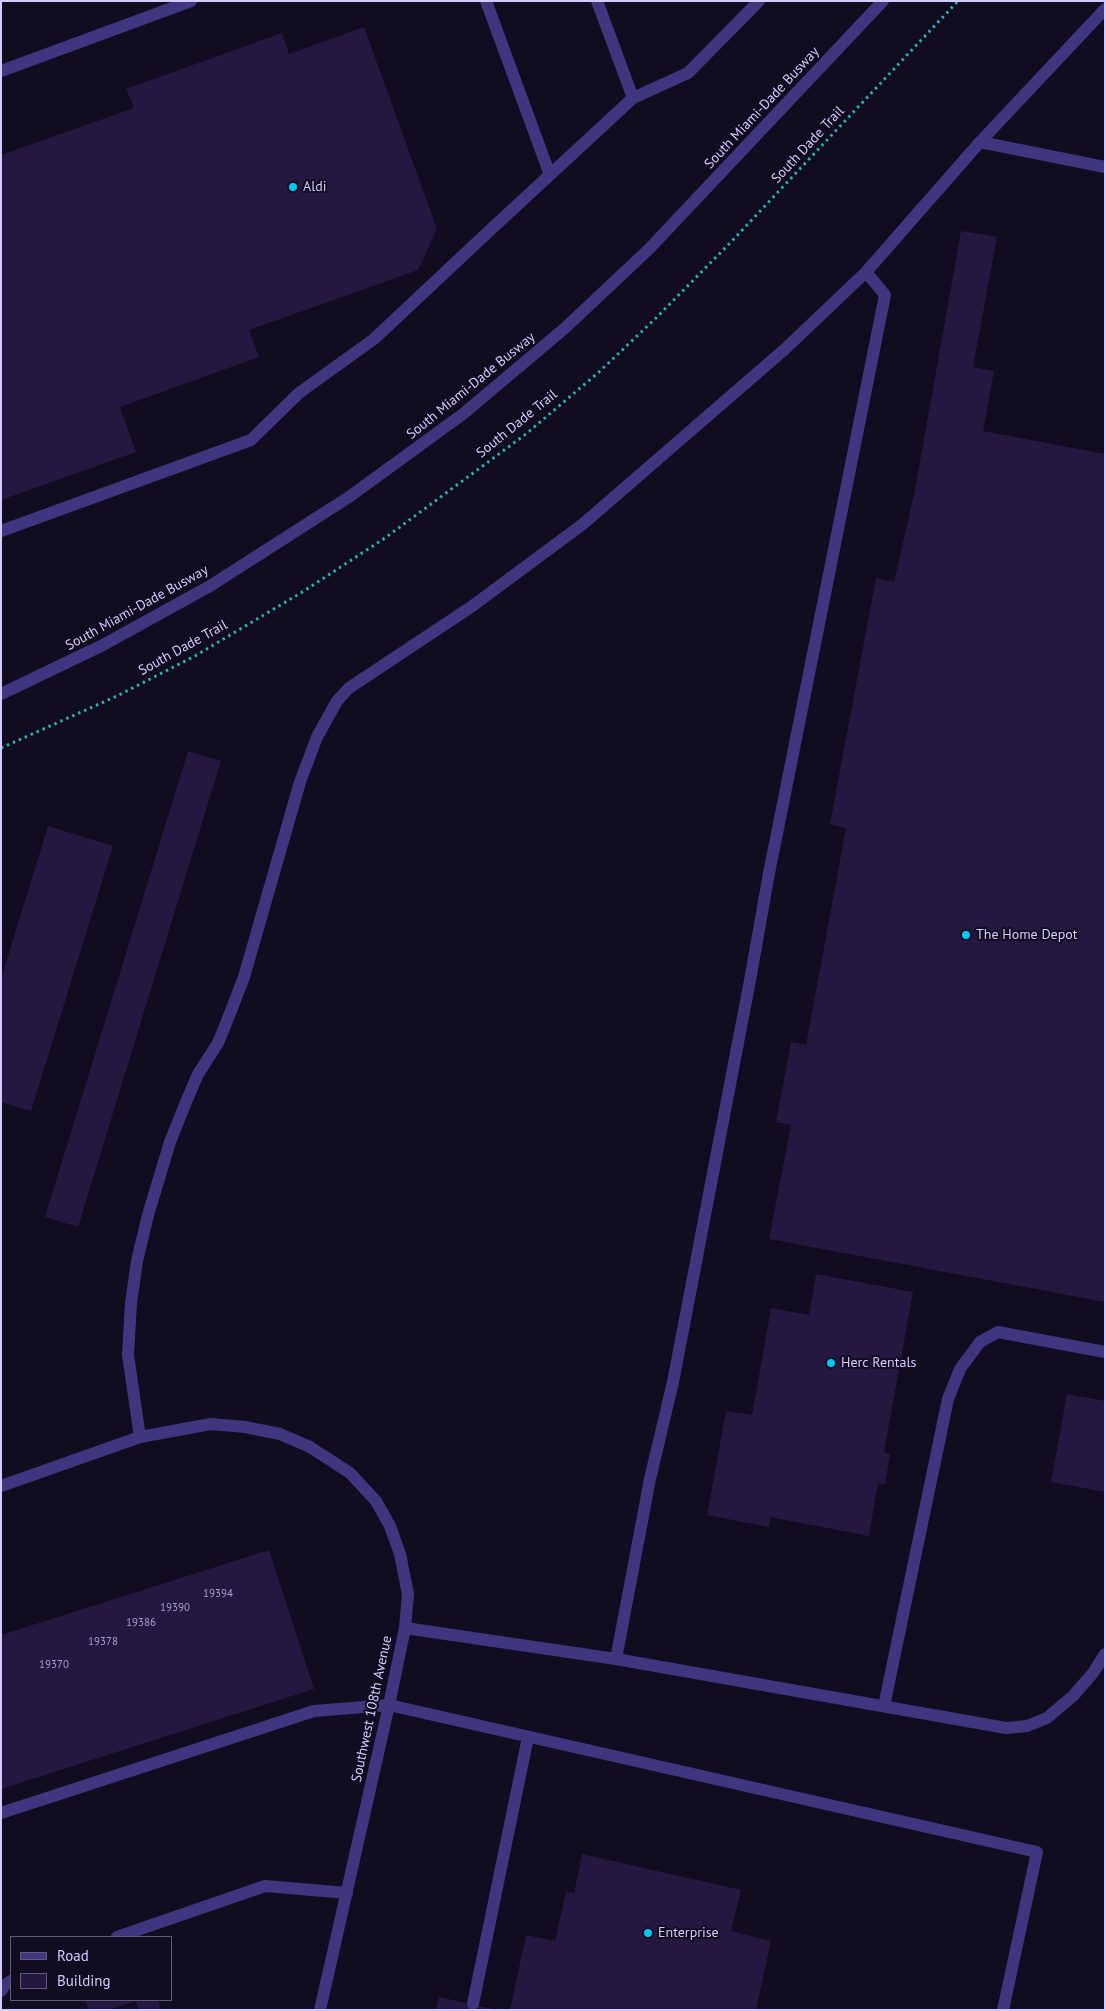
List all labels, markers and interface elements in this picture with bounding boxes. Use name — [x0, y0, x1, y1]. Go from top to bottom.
street label: South Miami-Dade Busway — [701, 44, 823, 172]
street label: South Dade Trail — [768, 103, 848, 187]
place label: Aldi — [303, 179, 327, 195]
marker: Aldi — [287, 181, 299, 193]
street label: South Miami-Dade Busway — [403, 329, 539, 443]
street label: South Dade Trail — [473, 386, 561, 462]
street label: South Miami-Dade Busway — [63, 562, 211, 654]
street label: South Dade Trail — [136, 617, 230, 679]
place label: The Home Depot — [976, 927, 1077, 943]
marker: The Home Depot — [960, 929, 972, 941]
place label: Herc Rentals — [841, 1355, 916, 1371]
marker: Herc Rentals — [825, 1357, 837, 1369]
house number: 19394 — [203, 1587, 233, 1601]
house number: 19390 — [160, 1601, 190, 1615]
house number: 19386 — [126, 1616, 156, 1630]
street label: Southwest 108th Avenue — [348, 1634, 396, 1784]
house number: 19378 — [88, 1635, 118, 1649]
house number: 19370 — [39, 1658, 69, 1672]
place label: Enterprise — [658, 1925, 719, 1941]
marker: Enterprise — [642, 1927, 654, 1939]
legend — [10, 1936, 172, 2001]
text: Road — [57, 1946, 89, 1965]
text: Building — [57, 1971, 111, 1990]

